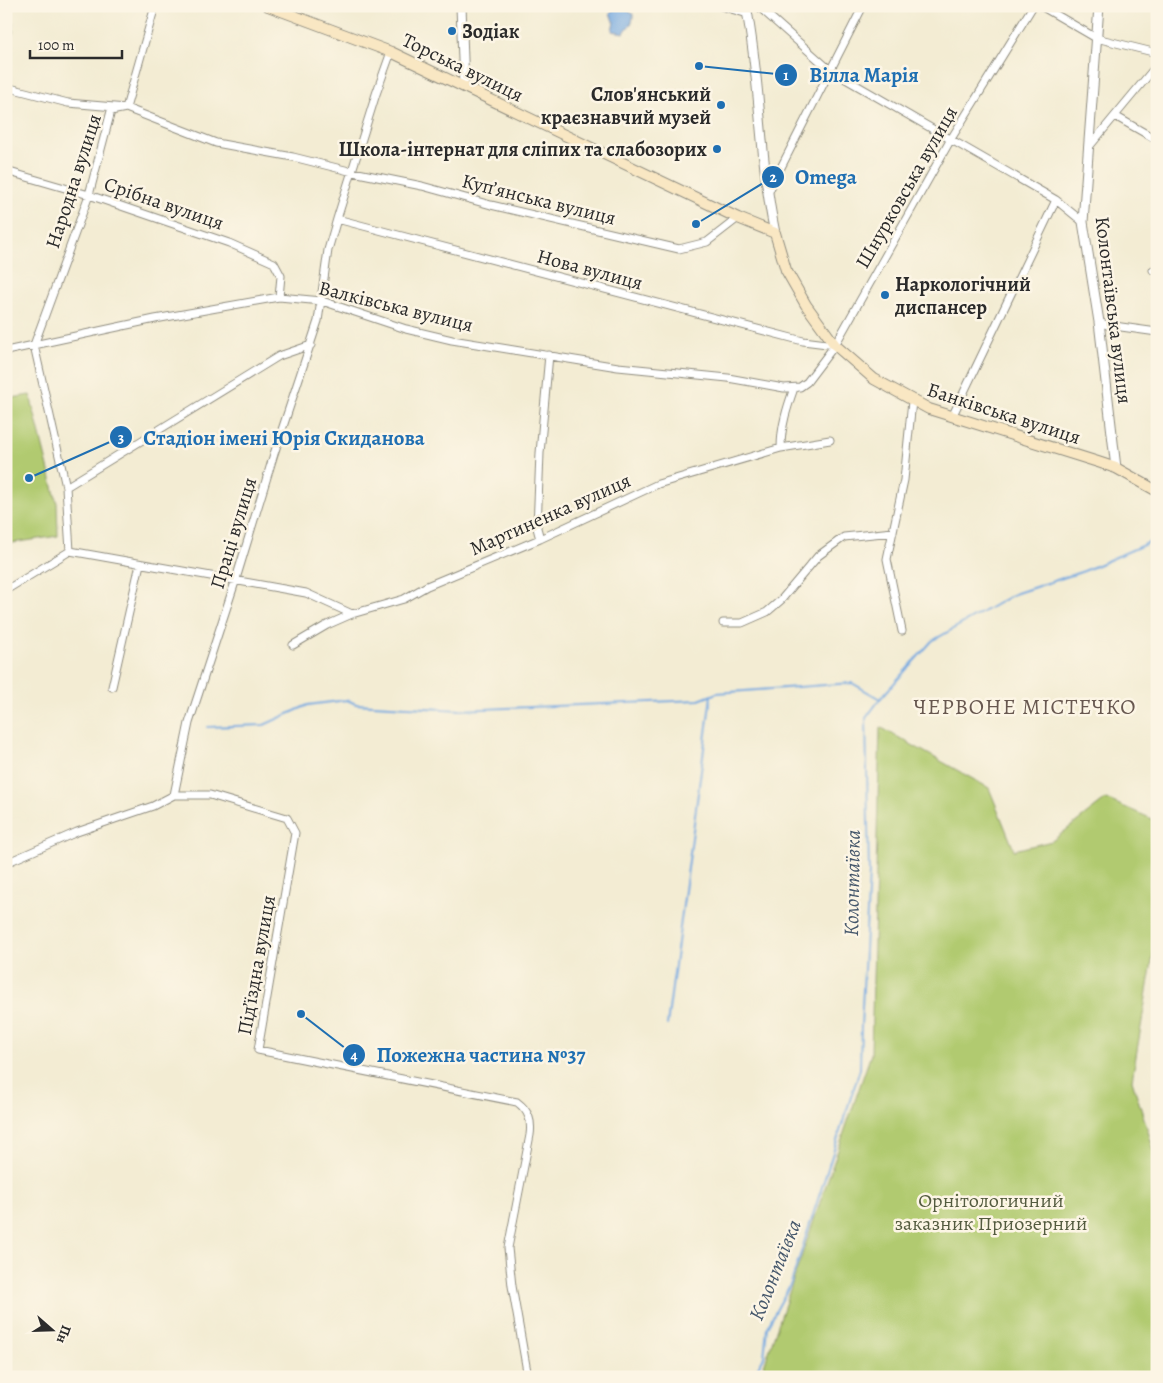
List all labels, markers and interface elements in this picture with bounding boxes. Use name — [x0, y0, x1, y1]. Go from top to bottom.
place label: Зодіак — [462, 18, 520, 45]
marker: Зодіак — [446, 25, 458, 37]
street label: Торська вулиця — [398, 26, 528, 108]
scale bar — [30, 28, 122, 60]
text: 100 m — [38, 35, 75, 55]
callout: Вілла Марія — [774, 57, 928, 93]
text: Вілла Марія — [809, 61, 919, 89]
text: 1 — [783, 65, 789, 85]
place label: Слов'янський краєзнавчий музей — [541, 81, 711, 131]
marker: Слов'янський краєзнавчий музей — [715, 99, 727, 111]
street label: Шнурковська вулиця — [849, 101, 964, 273]
street label: Народна вулиця — [39, 110, 108, 252]
place label: Школа-інтернат для сліпих та слабозорих — [338, 136, 708, 163]
marker: Школа-інтернат для сліпих та слабозорих — [711, 143, 723, 155]
callout: Omega — [760, 159, 867, 195]
text: Omega — [795, 163, 858, 191]
street label: Куп’янська вулиця — [459, 167, 619, 232]
text: 2 — [769, 167, 777, 187]
street label: Срібна вулиця — [100, 170, 227, 237]
street label: Колонтаївська вулиця — [1089, 215, 1138, 405]
street label: Нова вулиця — [534, 242, 646, 297]
place label: Наркологічний диспансер — [894, 271, 1031, 321]
street label: Валківська вулиця — [316, 274, 476, 339]
marker: Наркологічний диспансер — [879, 289, 891, 301]
street label: Банківська вулиця — [924, 376, 1084, 451]
callout: Стадiон імені Юрія Скиданова — [108, 419, 435, 455]
text: Стадiон імені Юрія Скиданова — [143, 424, 425, 452]
text: 3 — [118, 428, 124, 448]
street label: Мартиненка вулиця — [465, 467, 635, 562]
street label: Праці вулиця — [204, 474, 263, 592]
district label: ЧЕРВОНЕ МІСТЕЧКО — [913, 692, 1137, 722]
water label: Колонтаївка — [837, 829, 867, 937]
street label: Під’їздна вулиця — [231, 893, 282, 1037]
callout: Пожежна частина №37 — [341, 1037, 595, 1073]
text: Пожежна частина №37 — [377, 1041, 585, 1069]
text: 4 — [350, 1045, 358, 1065]
park label: Орнiтологичний заказник Приозерний — [894, 1187, 1088, 1237]
water label: Колонтаївка — [742, 1215, 808, 1325]
north arrow — [28, 1306, 78, 1356]
text: Пн — [52, 1322, 76, 1346]

